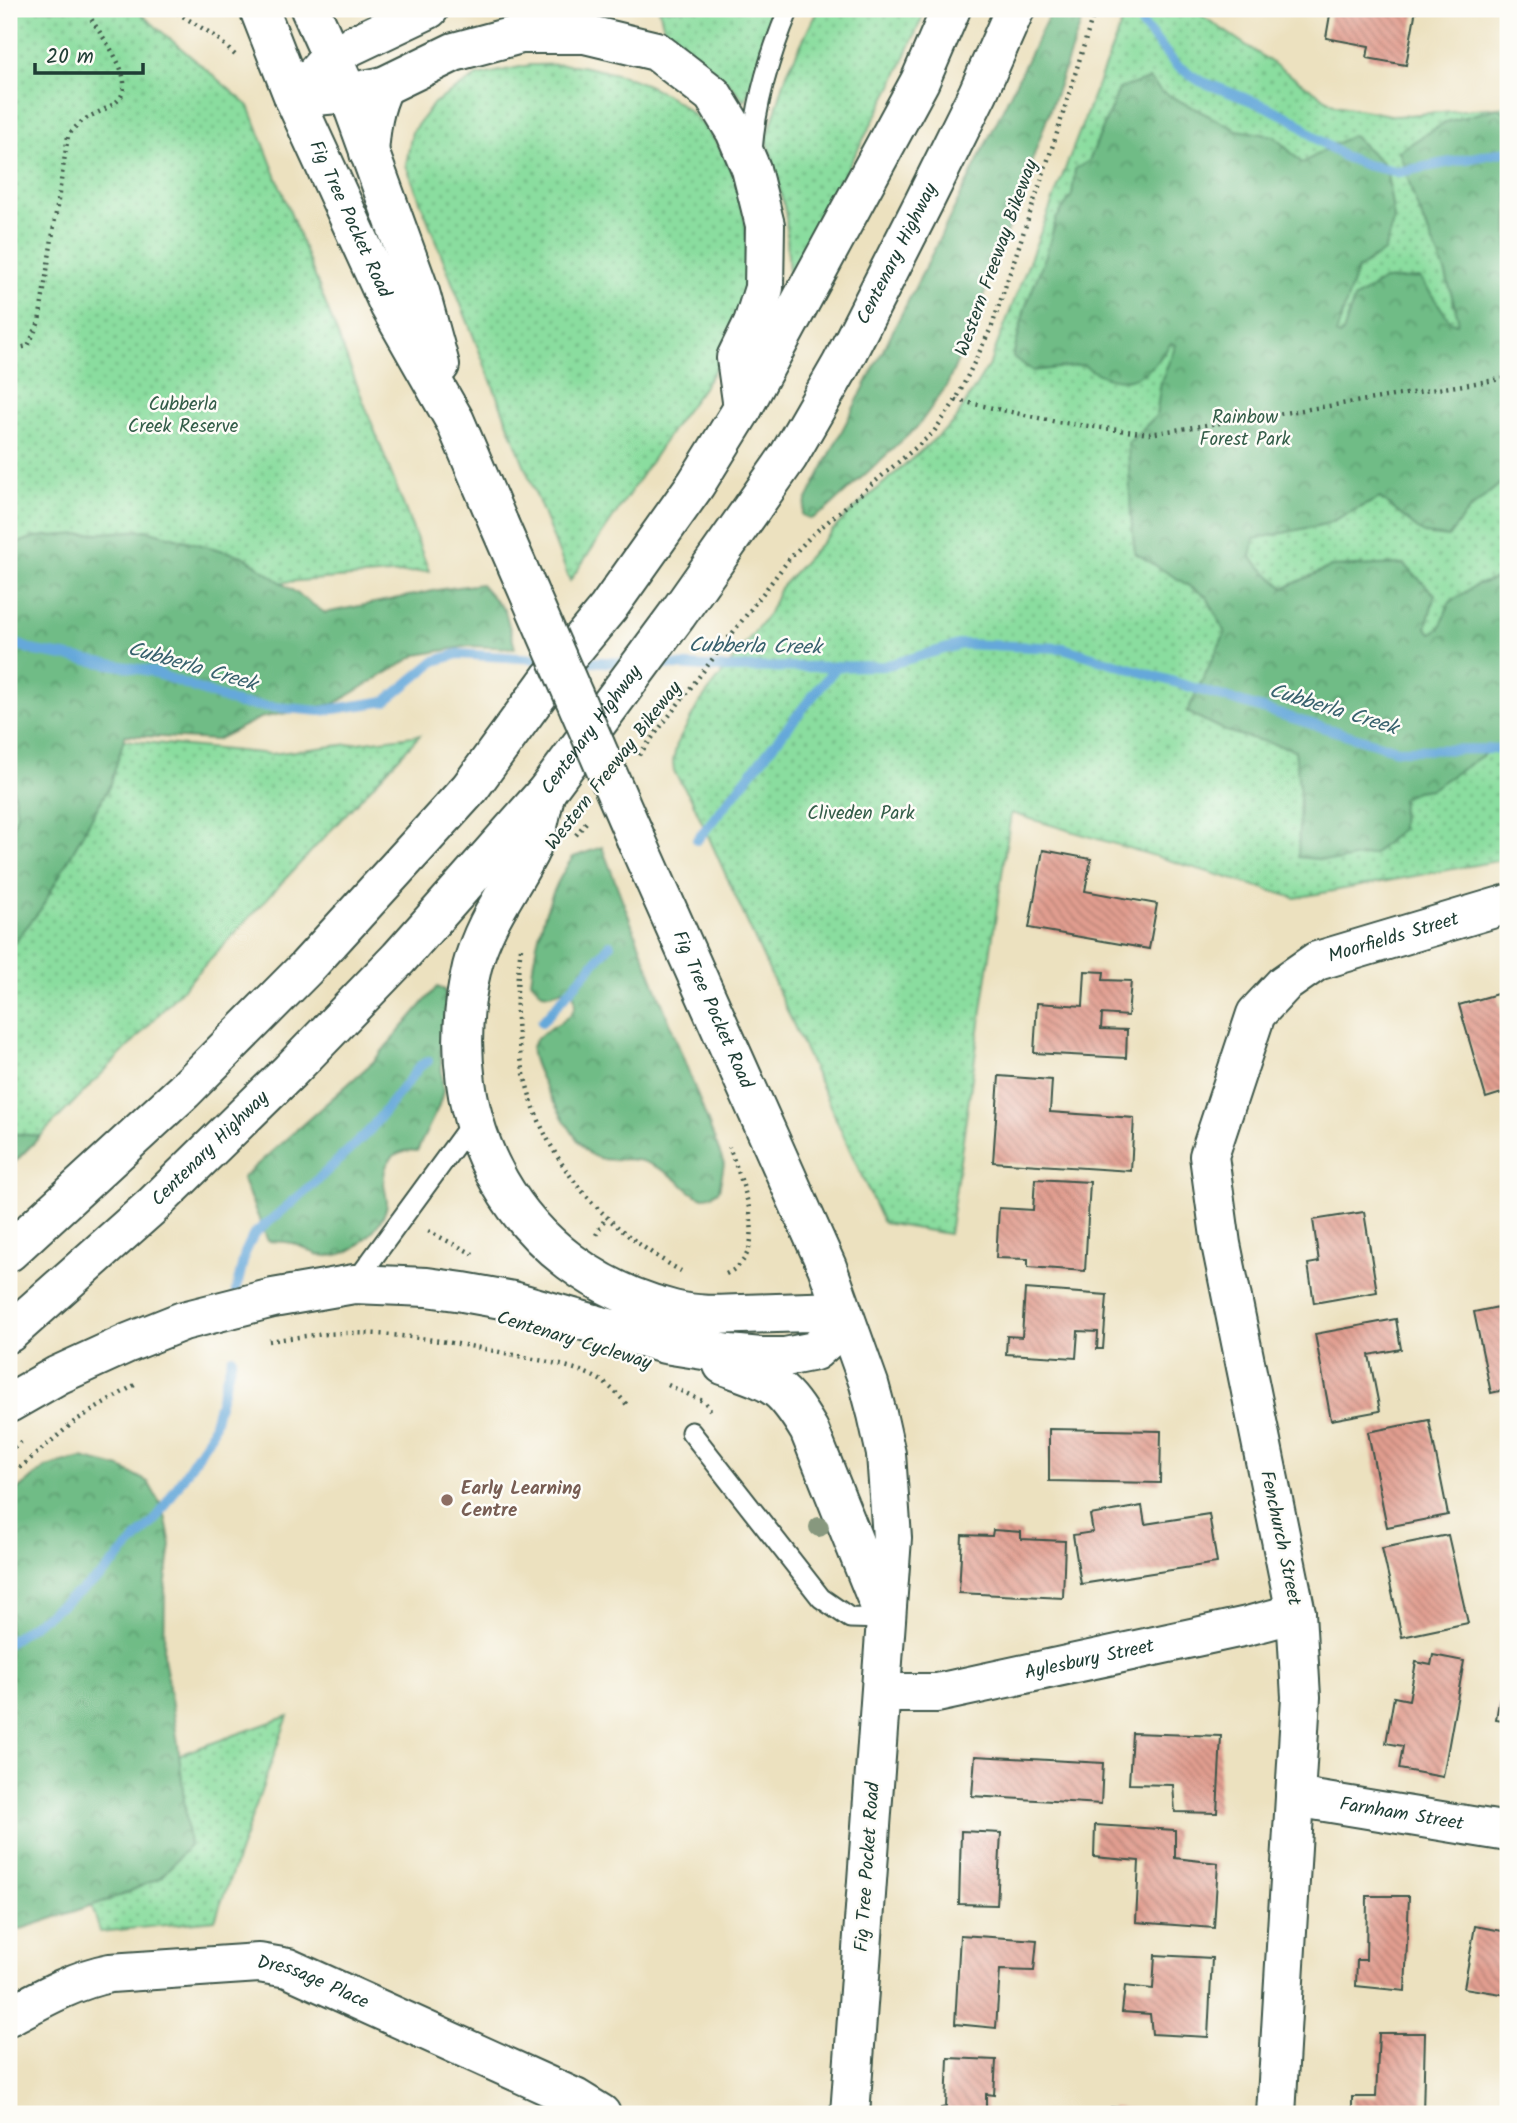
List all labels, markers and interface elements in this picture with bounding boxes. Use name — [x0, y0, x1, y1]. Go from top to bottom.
scale bar — [35, 32, 144, 76]
text: 20 m — [46, 41, 94, 74]
street label: Fig Tree Pocket Road — [300, 136, 399, 303]
street label: Western Freeway Bikeway — [947, 154, 1047, 361]
street label: Centenary Highway — [849, 177, 946, 330]
park label: Cubberla Creek Reserve — [128, 390, 239, 442]
park label: Rainbow Forest Park — [1200, 403, 1291, 455]
water label: Cubberla Creek — [688, 629, 825, 665]
water label: Cubberla Creek — [124, 633, 263, 702]
street label: Centenary Highway — [534, 658, 651, 801]
street label: Western Freeway Bikeway — [538, 674, 690, 857]
water label: Cubberla Creek — [1265, 675, 1404, 746]
park label: Cliveden Park — [807, 799, 915, 829]
street label: Moorfields Street — [1324, 904, 1463, 972]
street label: Fig Tree Pocket Road — [664, 926, 761, 1094]
street label: Centenary Highway — [145, 1083, 277, 1214]
street label: Centenary Cycleway — [493, 1303, 656, 1379]
street label: Fenchurch Street — [1251, 1468, 1309, 1609]
place label: Early Learning Centre — [461, 1474, 582, 1526]
marker: Early Learning Centre — [439, 1492, 455, 1508]
street label: Aylesbury Street — [1022, 1631, 1158, 1689]
street label: Fig Tree Pocket Road — [847, 1781, 889, 1953]
street label: Farnham Street — [1337, 1790, 1467, 1840]
street label: Dressage Place — [255, 1948, 374, 2018]

